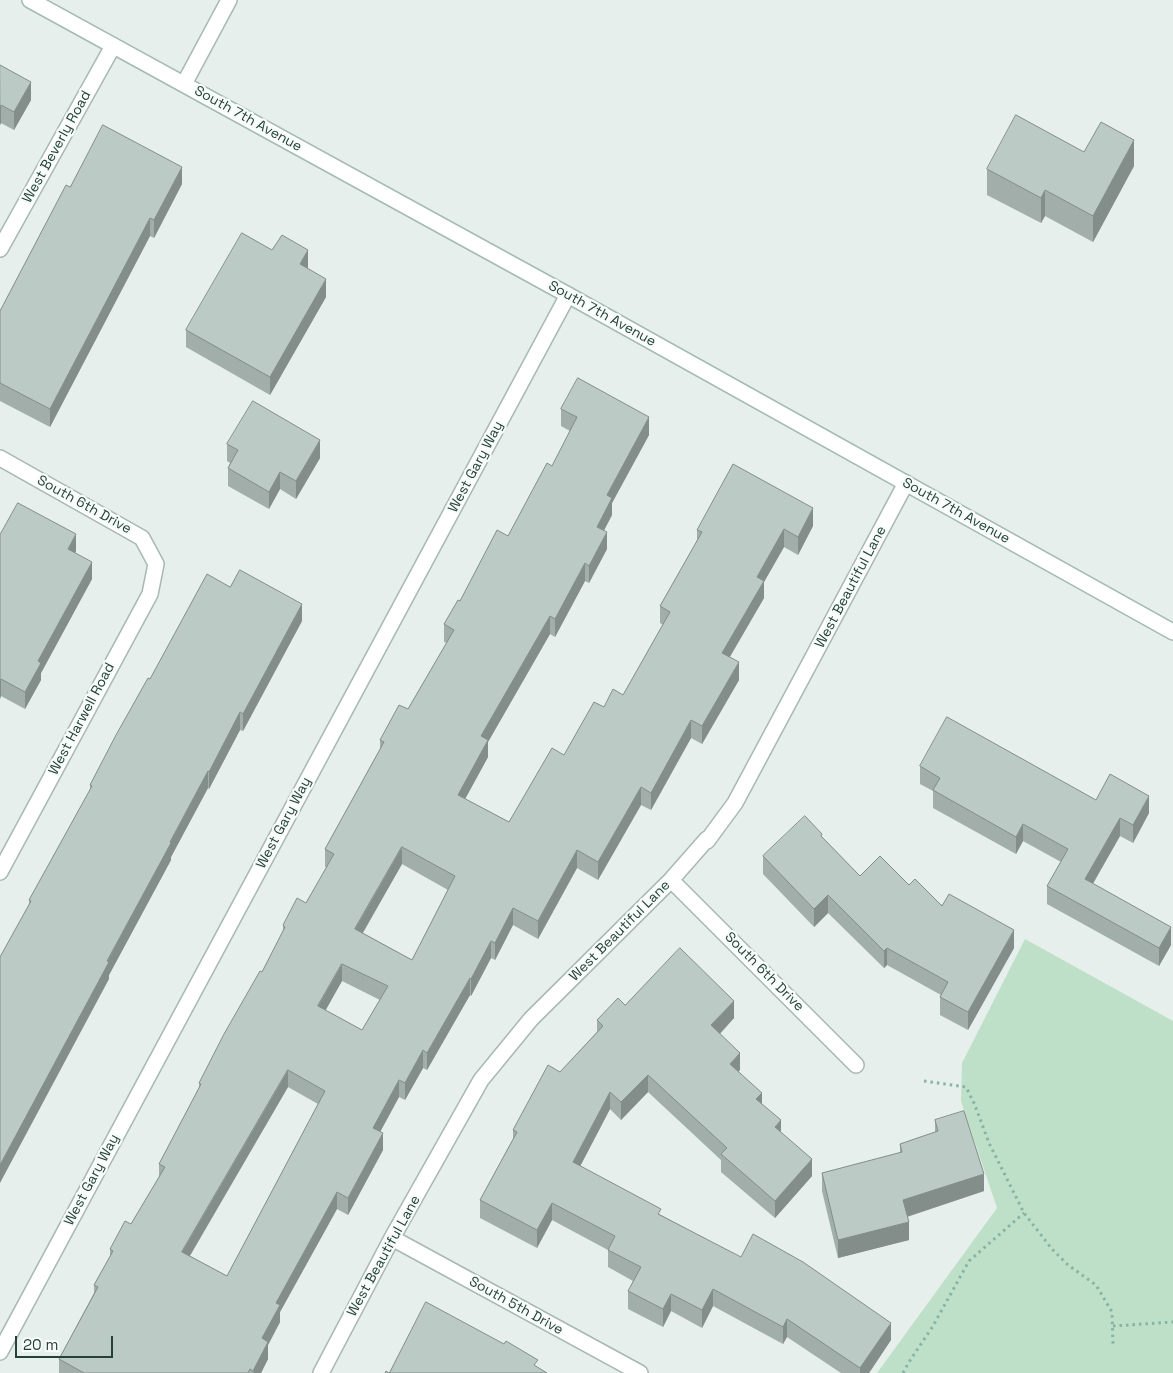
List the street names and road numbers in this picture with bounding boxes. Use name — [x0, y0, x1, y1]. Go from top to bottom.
street label: South 7th Avenue — [191, 82, 305, 156]
street label: West Beverly Road — [19, 88, 95, 206]
street label: South 7th Avenue — [545, 277, 659, 351]
street label: West Gary Way — [445, 419, 507, 515]
street label: South 6th Drive — [34, 472, 134, 538]
street label: South 7th Avenue — [899, 474, 1013, 548]
street label: West Beautiful Lane — [812, 523, 890, 651]
street label: West Harwell Road — [45, 660, 119, 778]
street label: West Gary Way — [253, 775, 315, 871]
street label: West Beautiful Lane — [566, 877, 674, 985]
street label: South 6th Drive — [721, 929, 807, 1015]
street label: West Gary Way — [61, 1132, 123, 1228]
street label: West Beautiful Lane — [344, 1193, 424, 1319]
street label: South 5th Drive — [466, 1273, 566, 1339]

